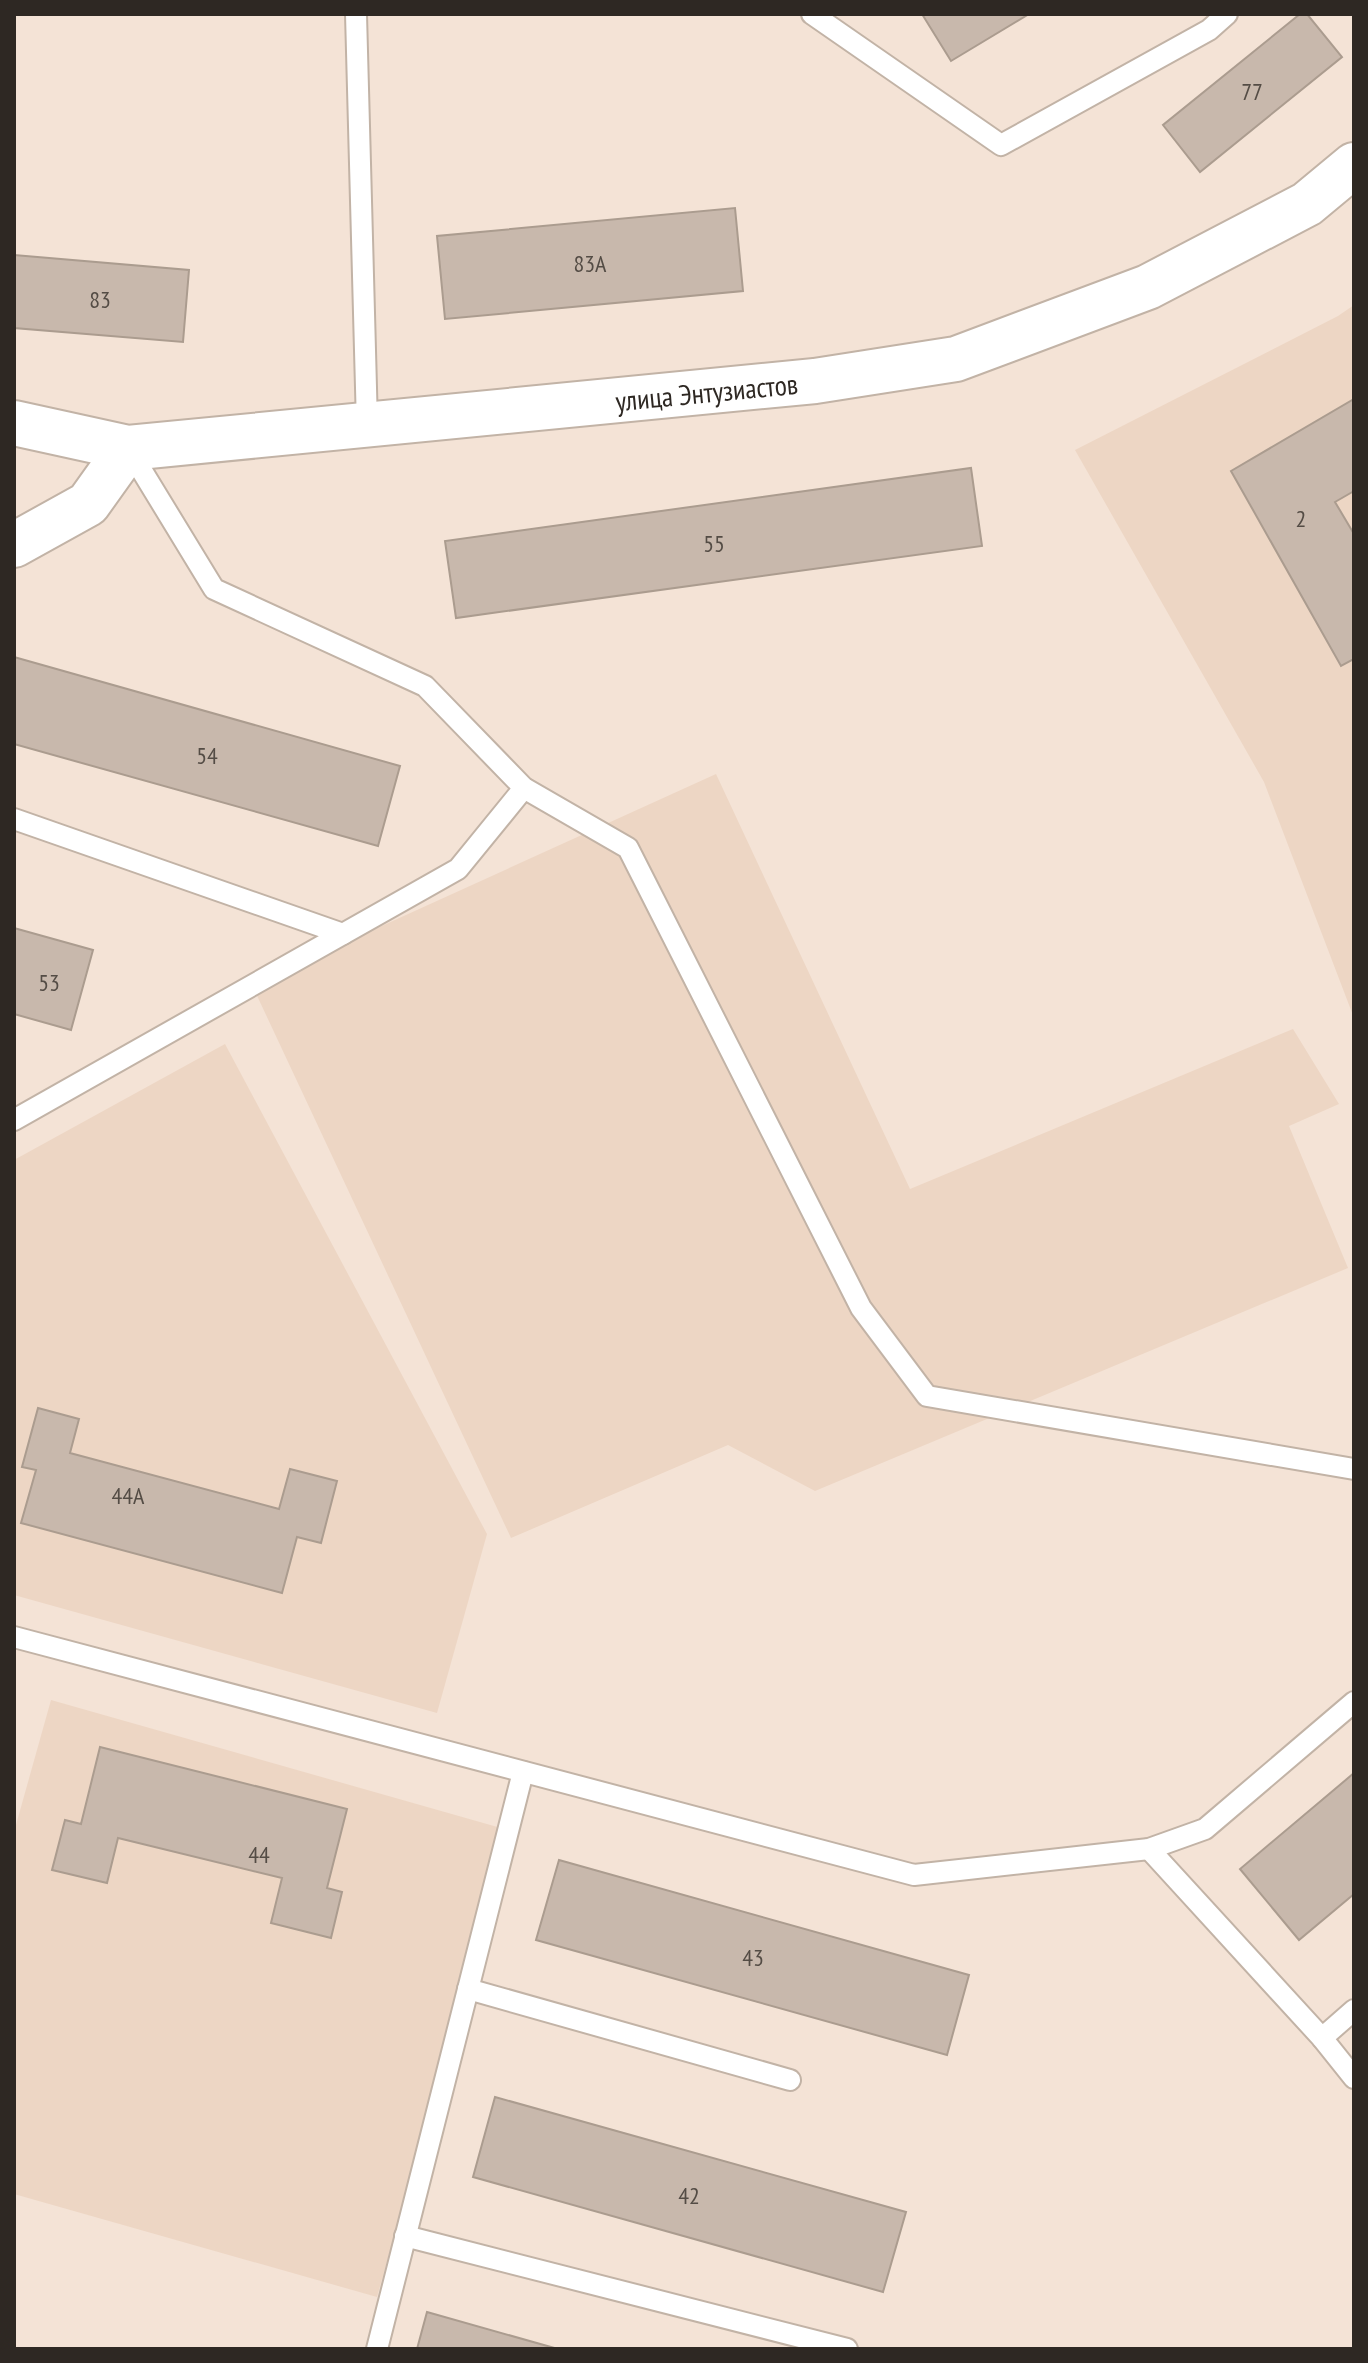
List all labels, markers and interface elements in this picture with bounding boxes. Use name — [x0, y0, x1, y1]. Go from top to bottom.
house number: 77 — [1241, 76, 1263, 107]
house number: 83А — [574, 248, 607, 279]
house number: 83 — [89, 284, 111, 315]
street label: улица Энтузиастов — [614, 364, 799, 419]
house number: 2 — [1296, 503, 1306, 534]
house number: 55 — [703, 528, 725, 559]
house number: 54 — [196, 740, 218, 771]
house number: 53 — [38, 967, 60, 998]
house number: 44А — [112, 1480, 145, 1511]
house number: 44 — [248, 1839, 270, 1870]
house number: 43 — [742, 1942, 764, 1973]
house number: 42 — [678, 2180, 700, 2211]

